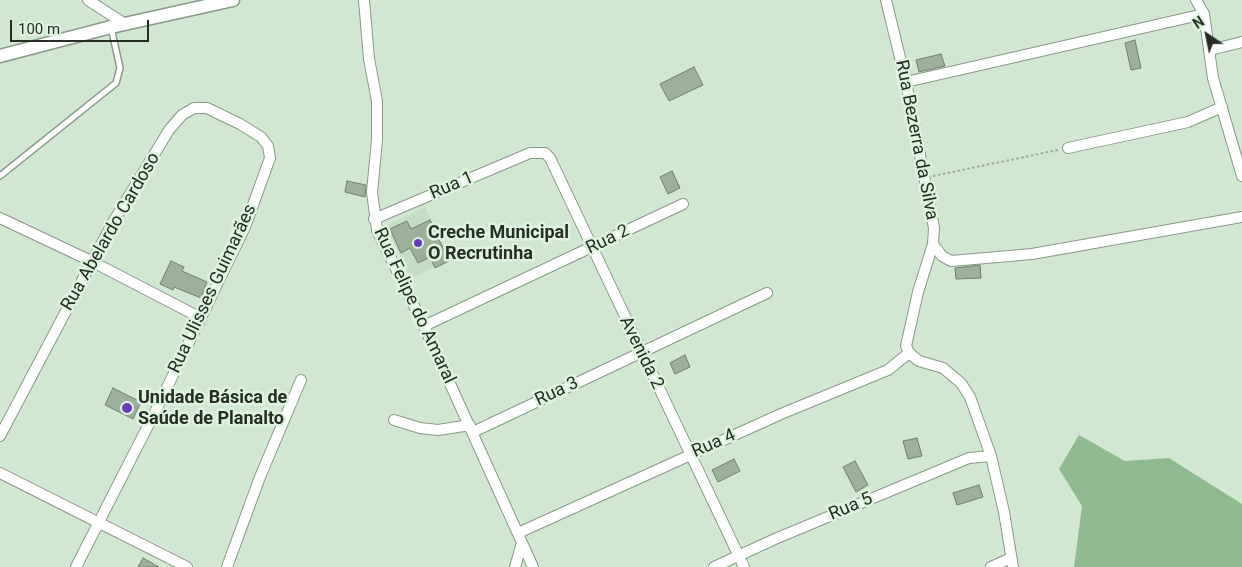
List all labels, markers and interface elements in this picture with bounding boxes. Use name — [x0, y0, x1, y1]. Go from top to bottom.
scale bar — [12, 10, 151, 42]
north arrow — [1182, 10, 1232, 60]
text: N — [1190, 13, 1207, 32]
text: 100 m — [18, 20, 60, 38]
street label: Rua Bezerra da Silva — [890, 58, 942, 222]
street label: Rua Abelardo Cardoso — [57, 149, 165, 315]
street label: Rua 1 — [427, 167, 477, 205]
street label: Rua Ulisses Guimarães — [164, 201, 262, 377]
street label: Rua 2 — [583, 220, 633, 260]
place label: Creche Municipal O Recrutinha — [428, 222, 569, 264]
street label: Rua Felipe do Amaral — [368, 225, 460, 387]
marker: Creche Municipal O Recrutinha — [412, 237, 424, 249]
street label: Avenida 2 — [614, 313, 668, 393]
street label: Rua 3 — [532, 373, 582, 411]
place label: Unidade Básica de Saúde de Planalto — [138, 387, 287, 429]
marker: Unidade Básica de Saúde de Planalto — [120, 401, 134, 415]
street label: Rua 4 — [689, 425, 739, 463]
street label: Rua 5 — [826, 488, 876, 526]

